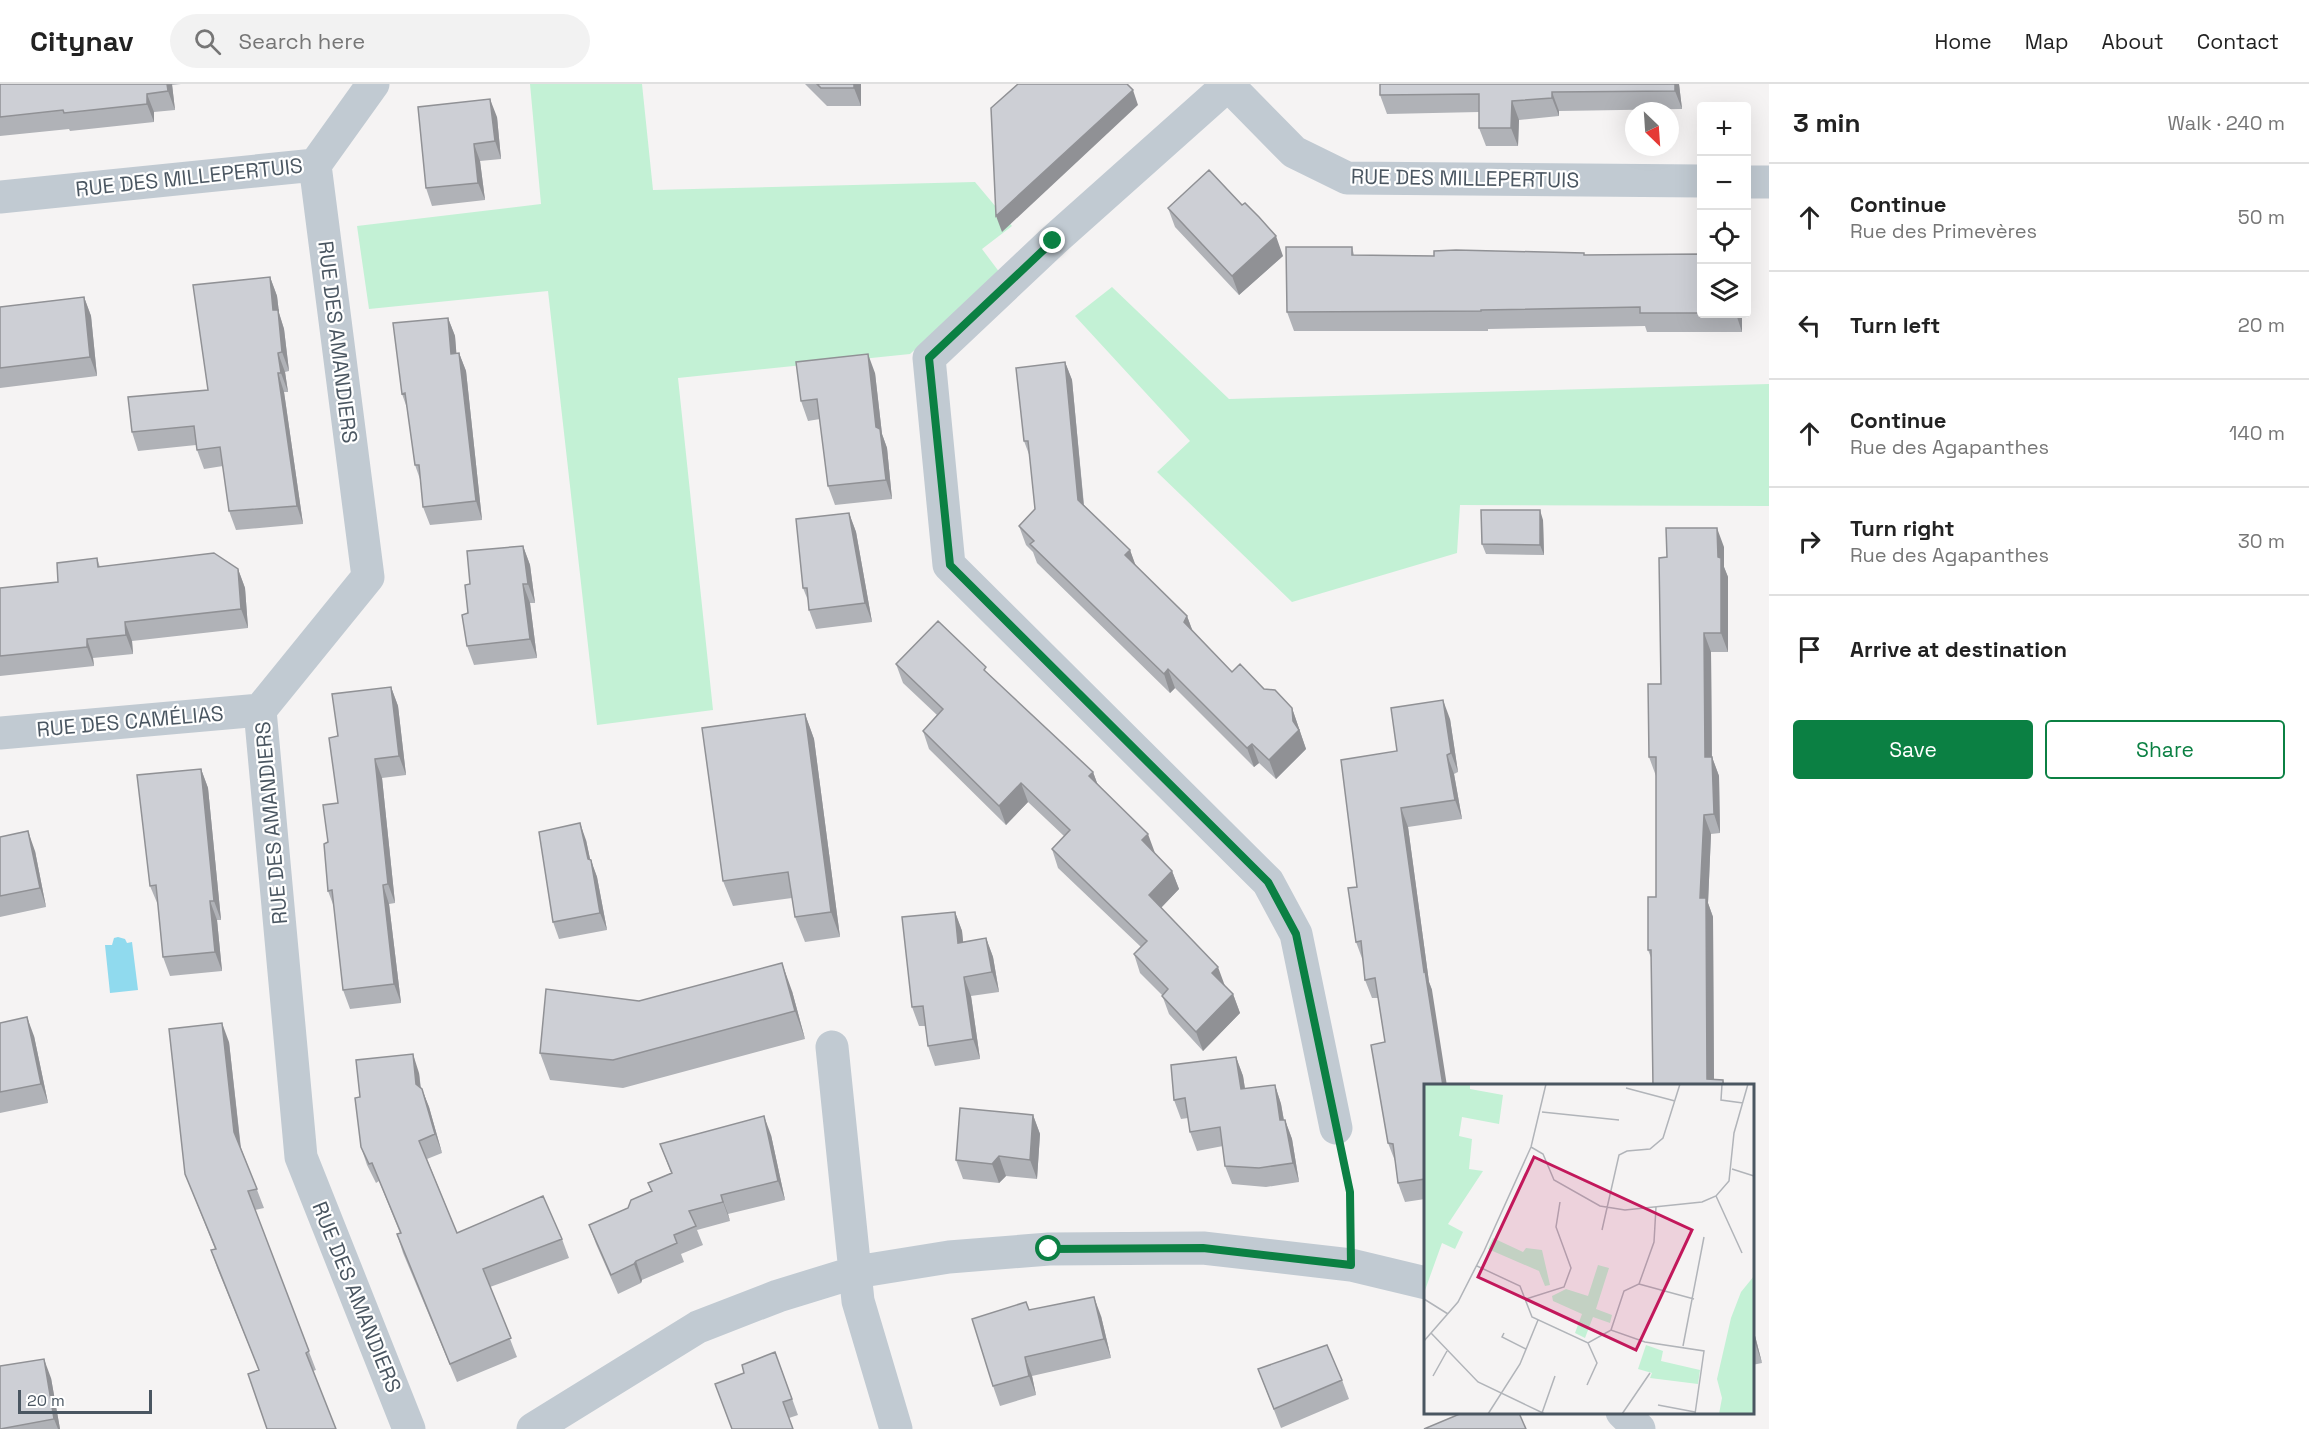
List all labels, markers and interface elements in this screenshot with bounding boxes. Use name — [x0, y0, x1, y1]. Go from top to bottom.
search box — [170, 14, 590, 68]
text: Citynav — [30, 23, 134, 59]
icon: search — [191, 25, 224, 58]
text: Search here — [239, 27, 365, 55]
text: Home — [1934, 28, 1992, 55]
text: Map — [2025, 28, 2069, 55]
text: About — [2102, 28, 2164, 55]
text: Contact — [2197, 28, 2279, 55]
north arrow — [1625, 102, 1679, 156]
map controls — [1697, 102, 1751, 318]
button: + — [1697, 102, 1751, 156]
text: 3 min — [1793, 106, 1861, 140]
text: Walk · 240 m — [2167, 110, 2285, 136]
street label: RUE DES MILLEPERTUIS — [74, 152, 304, 202]
button: − — [1697, 156, 1751, 210]
street label: RUE DES MILLEPERTUIS — [1351, 163, 1579, 193]
text: Continue — [1850, 190, 1946, 218]
icon: ahead — [1793, 201, 1826, 234]
text: 50 m — [2238, 204, 2285, 230]
button: locate — [1697, 210, 1751, 264]
text: Rue des Primevères — [1850, 218, 2037, 244]
route end — [1039, 227, 1065, 253]
street label: RUE DES AMANDIERS — [312, 239, 364, 445]
button: layers — [1697, 264, 1751, 318]
icon: left — [1793, 309, 1826, 342]
text: Turn left — [1850, 311, 1940, 339]
text: 20 m — [2238, 312, 2285, 338]
text: Continue — [1850, 406, 1946, 434]
icon: ahead — [1793, 417, 1826, 450]
text: 140 m — [2229, 420, 2285, 446]
text: Rue des Agapanthes — [1850, 434, 2049, 460]
text: Turn right — [1850, 514, 1955, 542]
icon: right — [1793, 525, 1826, 558]
text: 30 m — [2238, 528, 2285, 554]
text: Rue des Agapanthes — [1850, 542, 2049, 568]
icon: arrive — [1793, 633, 1826, 666]
text: Arrive at destination — [1850, 635, 2067, 663]
street label: RUE DES CAMÉLIAS — [35, 699, 225, 743]
street label: RUE DES AMANDIERS — [249, 720, 293, 926]
button: Save — [1793, 720, 2033, 779]
button: Share — [2045, 720, 2285, 779]
inset map — [1424, 1084, 1754, 1414]
street label: RUE DES AMANDIERS — [306, 1197, 408, 1397]
route start — [1035, 1235, 1061, 1261]
scale bar — [18, 1387, 152, 1414]
text: 20 m — [27, 1390, 65, 1411]

